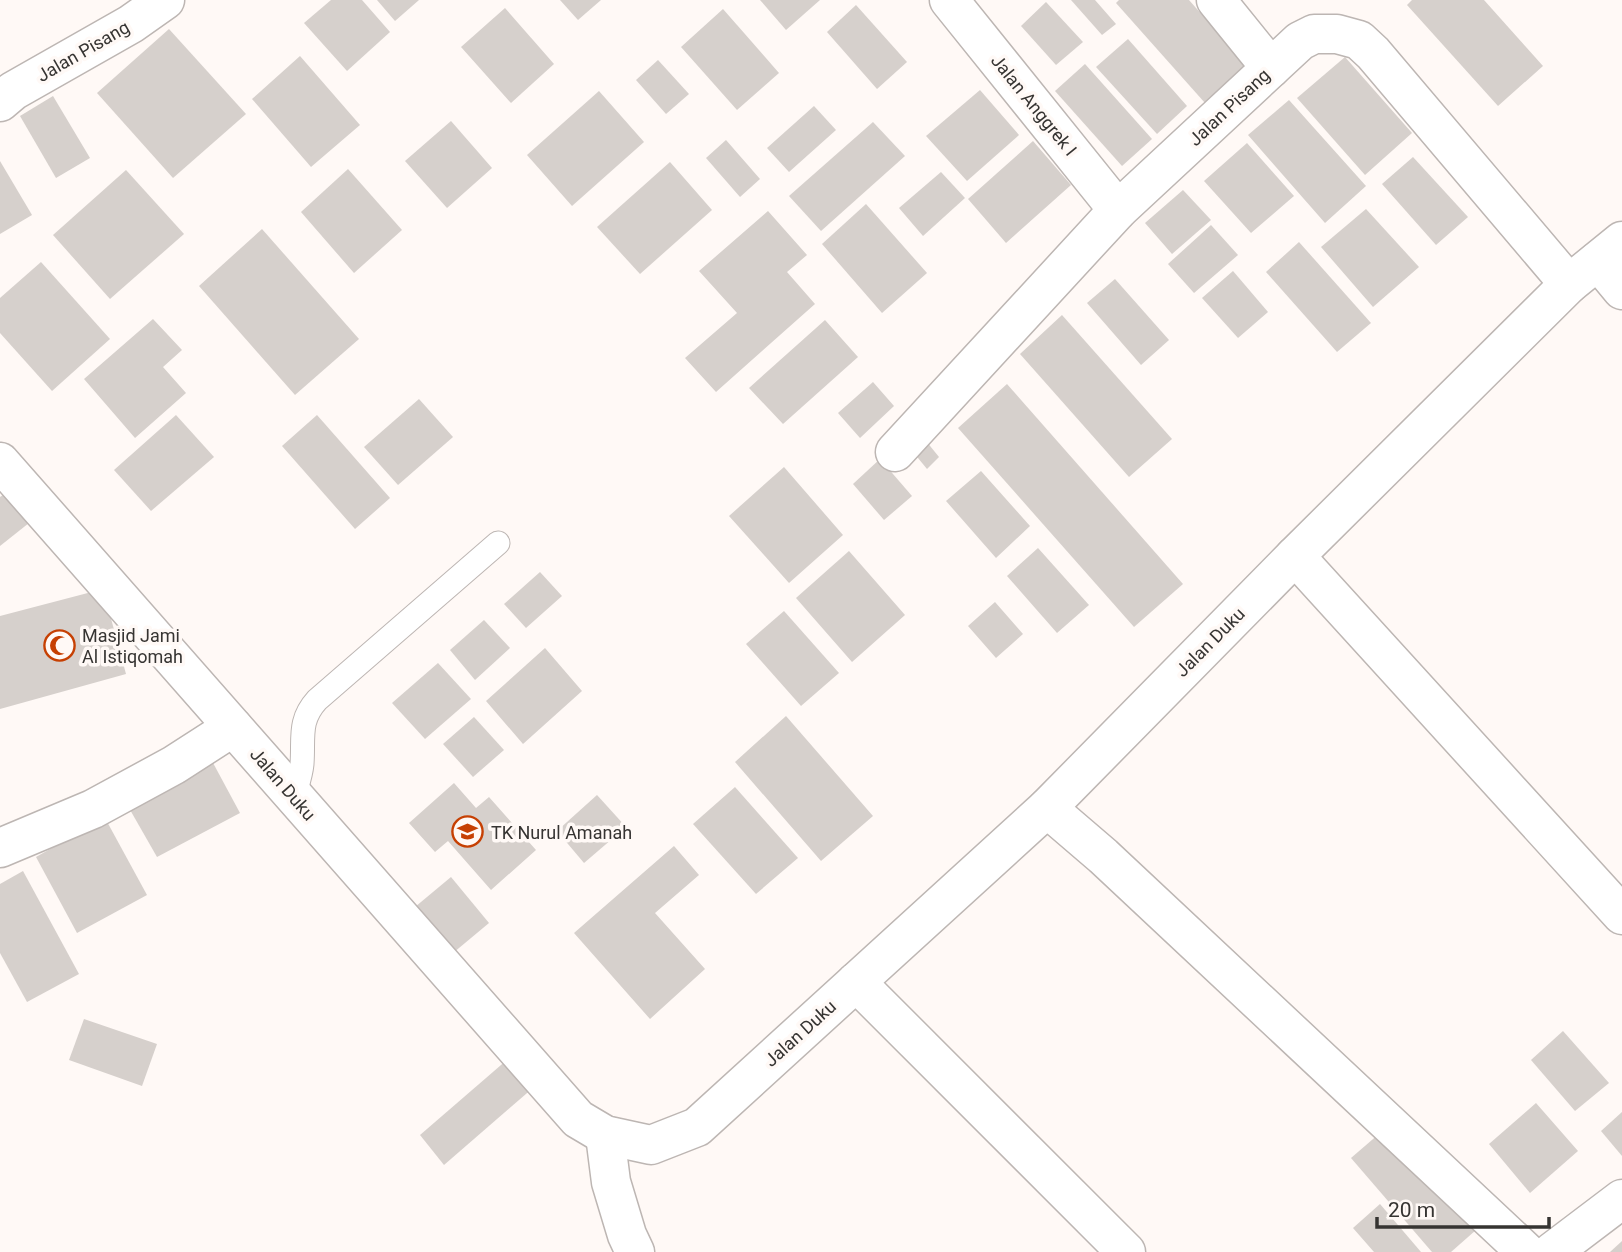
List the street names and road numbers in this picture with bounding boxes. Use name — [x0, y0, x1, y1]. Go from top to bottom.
street label: Jalan Pisang — [33, 16, 133, 86]
street label: Jalan Anggrek I — [987, 50, 1081, 160]
street label: Jalan Pisang — [1184, 64, 1274, 150]
street label: Jalan Duku — [1171, 603, 1249, 681]
street label: Jalan Duku — [246, 743, 320, 825]
street label: Jalan Duku — [760, 995, 840, 1071]

